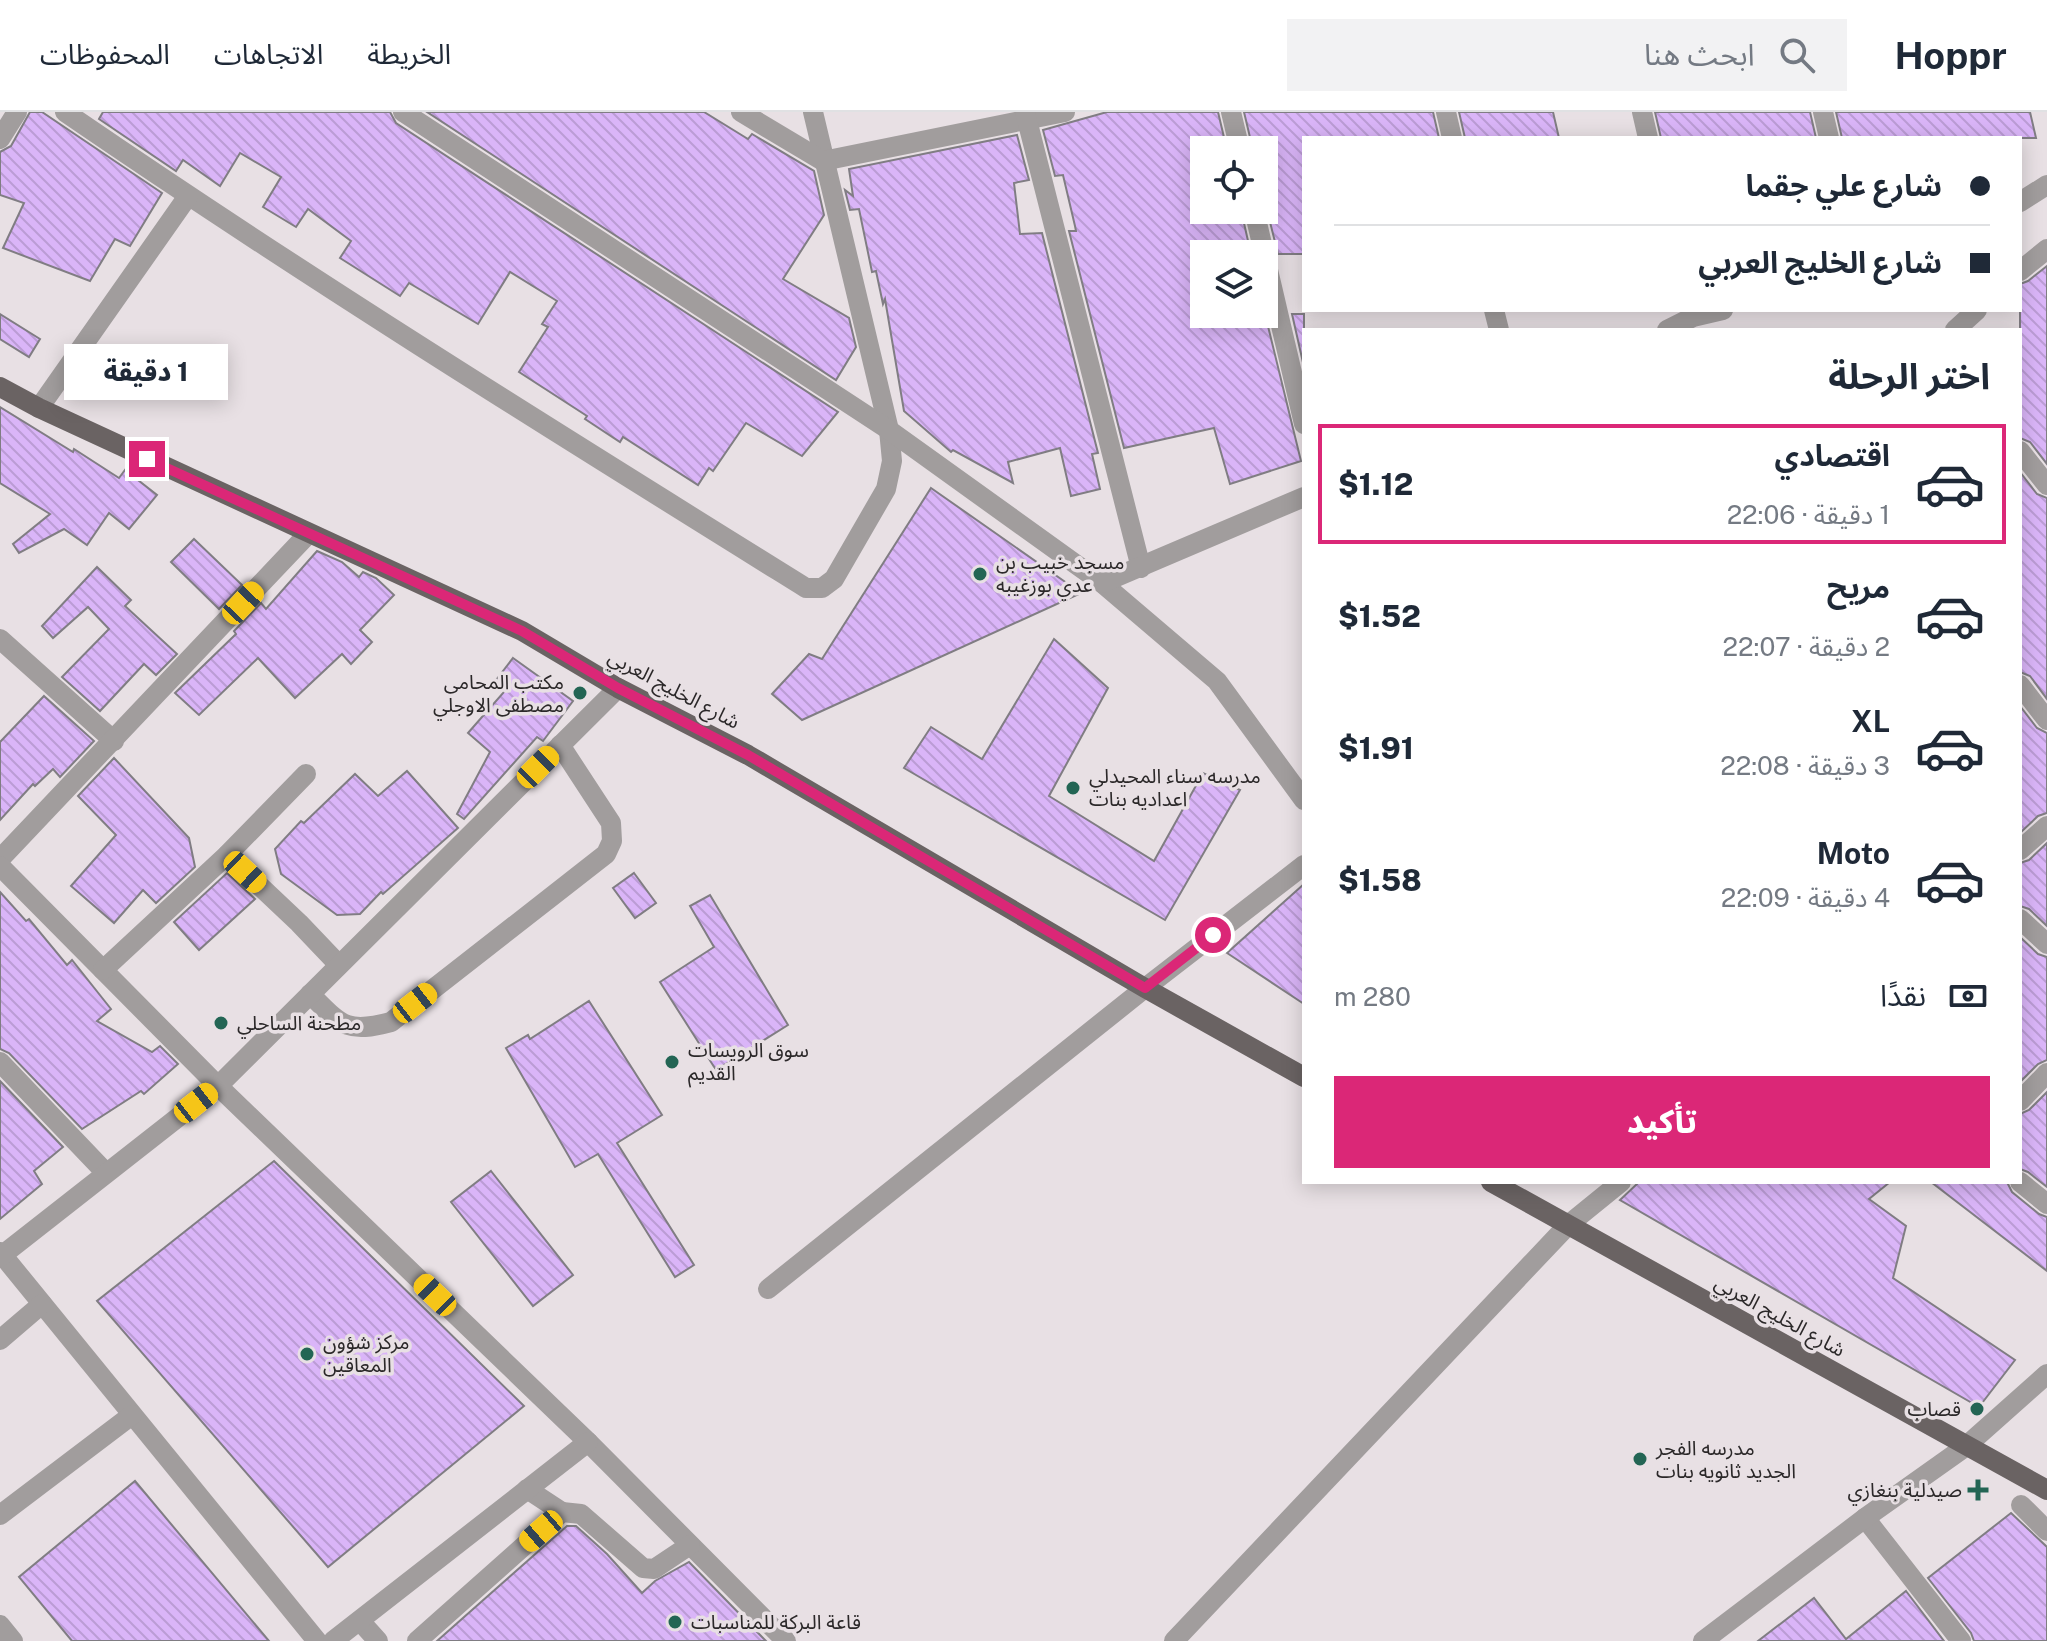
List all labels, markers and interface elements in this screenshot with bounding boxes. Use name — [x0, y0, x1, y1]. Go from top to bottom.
search box — [1287, 19, 1847, 91]
icon: search — [1775, 33, 1819, 77]
text: Hoppr — [1895, 33, 2007, 78]
text: ابحث هنا — [1644, 36, 1755, 72]
text: المحفوظات — [40, 37, 170, 70]
text: الاتجاهات — [214, 37, 323, 70]
text: الخريطة — [367, 37, 451, 70]
map controls — [1190, 136, 1278, 328]
button: locate — [1190, 136, 1278, 224]
text: شارع علي جقما — [1746, 167, 1942, 203]
button: layers — [1190, 240, 1278, 328]
text: شارع الخليج العربي — [1698, 244, 1942, 280]
callout: 1 دقيقة — [65, 343, 229, 399]
text: اختر الرحلة — [1828, 355, 1990, 397]
text: 1 دقيقة — [104, 356, 188, 387]
text: اقتصادي — [1775, 437, 1890, 473]
route end — [129, 441, 165, 477]
icon: car — [1914, 448, 1986, 520]
text: $1.12 — [1338, 466, 1413, 502]
text: 1 دقيقة · 22:06 — [1727, 499, 1890, 530]
place label: مسجد خبيب بن عدي بوزغيبه — [996, 550, 1125, 601]
marker: مسجد خبيب بن عدي بوزغيبه — [971, 565, 989, 583]
text: مريح — [1827, 569, 1890, 605]
car — [218, 577, 268, 629]
icon: car — [1914, 580, 1986, 652]
text: $1.52 — [1338, 598, 1421, 634]
text: 2 دقيقة · 22:07 — [1723, 631, 1890, 662]
street label: شارع الخليج العربي — [602, 644, 744, 737]
place label: مكتب المحامي مصطفى الاوجلي — [433, 670, 564, 721]
marker: مكتب المحامي مصطفى الاوجلي — [571, 684, 589, 702]
text: XL — [1851, 703, 1890, 739]
icon: car — [1914, 712, 1986, 784]
text: $1.91 — [1338, 730, 1414, 766]
car — [513, 742, 563, 792]
text: 3 دقيقة · 22:08 — [1720, 750, 1890, 781]
place label: مدرسه سناء المحيدلي اعداديه بنات — [1089, 764, 1261, 811]
marker: مدرسه سناء المحيدلي اعداديه بنات — [1064, 779, 1082, 797]
text: Moto — [1817, 835, 1890, 871]
icon: car — [1914, 844, 1986, 916]
car — [219, 847, 271, 897]
text: $1.58 — [1338, 862, 1422, 898]
text: 4 دقيقة · 22:09 — [1721, 882, 1890, 913]
route start — [1195, 917, 1231, 953]
icon: cash — [1946, 974, 1990, 1018]
text: نقدًا — [1880, 977, 1926, 1013]
car — [389, 979, 441, 1027]
text: 280 m — [1334, 981, 1411, 1012]
place label: مطحنة الساحلي — [237, 1011, 361, 1039]
marker: مطحنة الساحلي — [212, 1014, 230, 1032]
place label: سوق الرويسات القديم — [688, 1038, 809, 1088]
marker: سوق الرويسات القديم — [663, 1053, 681, 1071]
button: تأكيد — [1334, 1076, 1990, 1168]
car — [170, 1079, 222, 1127]
car — [409, 1270, 461, 1320]
street label: شارع الخليج العربي — [1709, 1270, 1850, 1365]
place label: مركز شؤون المعاقين — [323, 1330, 409, 1377]
marker: مركز شؤون المعاقين — [298, 1345, 316, 1363]
place label: قصاب — [1907, 1397, 1961, 1421]
marker: قصاب — [1968, 1400, 1986, 1418]
place label: مدرسه الفجر الجديد ثانويه بنات — [1655, 1436, 1796, 1483]
marker: مدرسه الفجر الجديد ثانويه بنات — [1631, 1450, 1649, 1468]
place label: صيدلية بنغازي — [1848, 1478, 1962, 1506]
marker: صيدلية بنغازي — [1969, 1481, 1987, 1499]
car — [515, 1506, 567, 1556]
place label: قاعة البركة للمناسبات — [691, 1610, 861, 1634]
marker: قاعة البركة للمناسبات — [666, 1613, 684, 1631]

